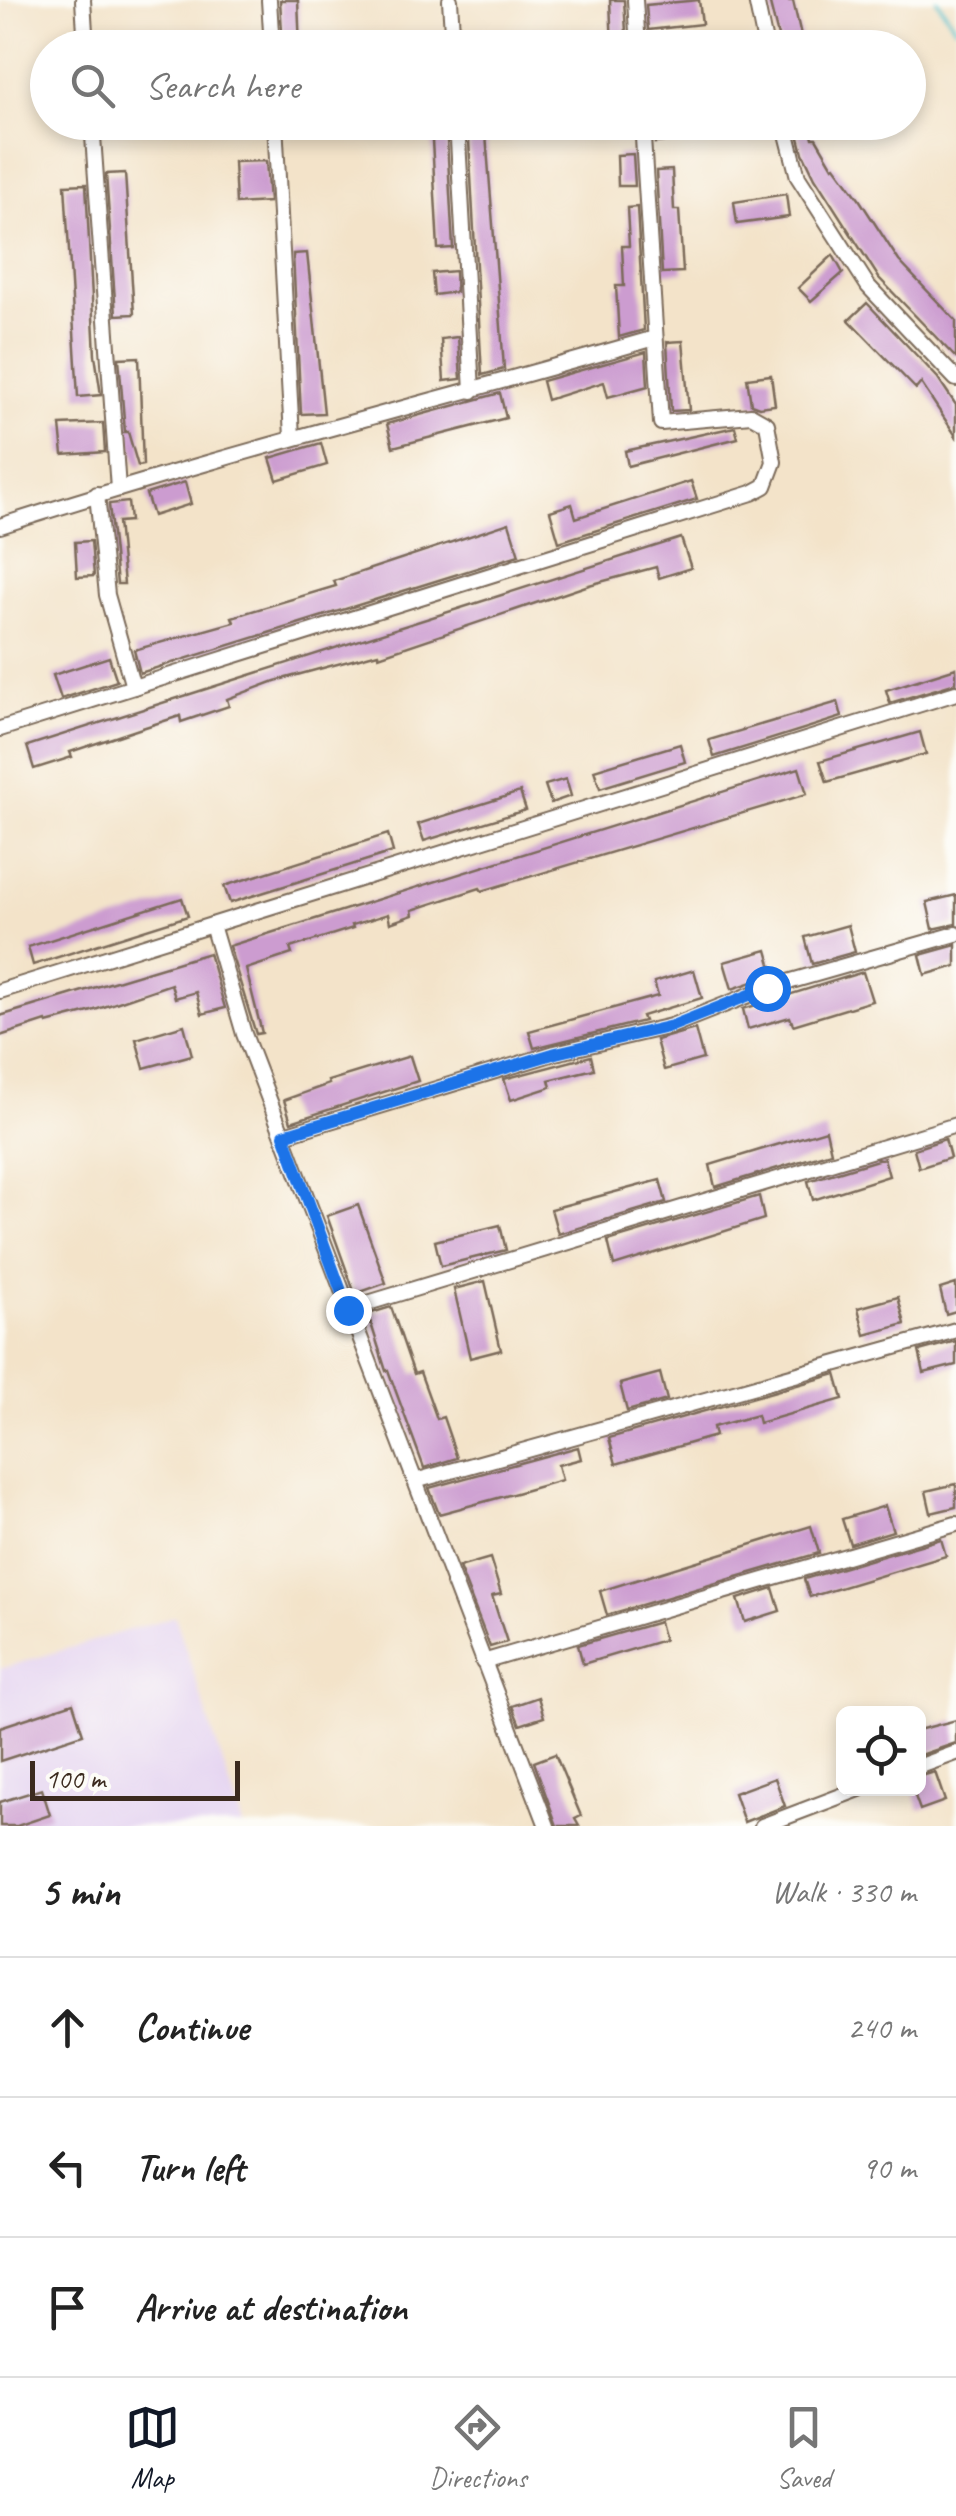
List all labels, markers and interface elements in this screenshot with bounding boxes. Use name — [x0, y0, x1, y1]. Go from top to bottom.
search box — [30, 30, 926, 140]
icon: search — [65, 58, 120, 113]
text: Search here — [145, 62, 300, 109]
route start — [745, 966, 791, 1012]
route end — [326, 1288, 372, 1334]
map controls — [836, 1706, 926, 1796]
button: locate — [836, 1706, 926, 1796]
scale bar — [30, 1756, 240, 1800]
text: 100 m — [45, 1761, 105, 1796]
text: 5 min — [40, 1865, 120, 1918]
text: Walk · 330 m — [772, 1871, 916, 1912]
icon: ahead — [40, 2000, 95, 2055]
text: Continue — [135, 2004, 249, 2051]
text: 240 m — [847, 2007, 916, 2048]
icon: left — [40, 2140, 95, 2195]
text: Turn left — [135, 2144, 245, 2191]
text: 90 m — [862, 2147, 916, 2188]
icon: arrive — [40, 2280, 95, 2335]
text: Arrive at destination — [135, 2284, 407, 2331]
tab: Map — [125, 2400, 180, 2495]
tab: Directions — [429, 2400, 527, 2495]
tab: Saved — [776, 2400, 831, 2495]

